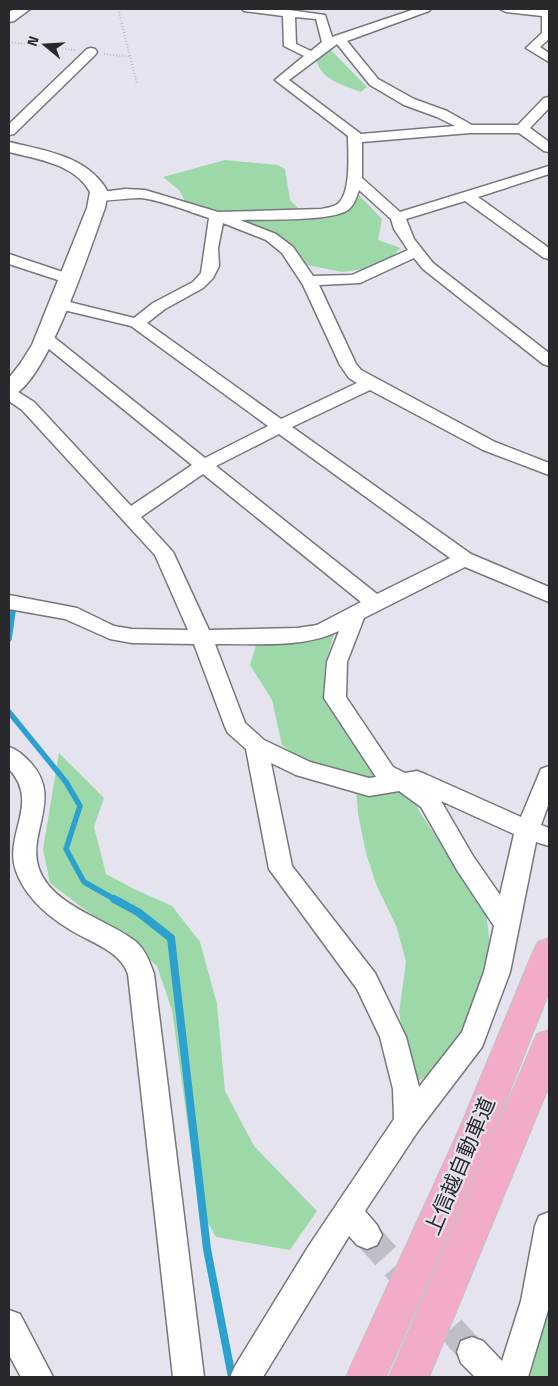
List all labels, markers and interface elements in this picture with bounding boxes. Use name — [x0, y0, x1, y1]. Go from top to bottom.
north arrow — [20, 20, 70, 70]
text: N — [21, 33, 44, 49]
street label: 上信越自動車道 — [416, 1092, 503, 1240]

